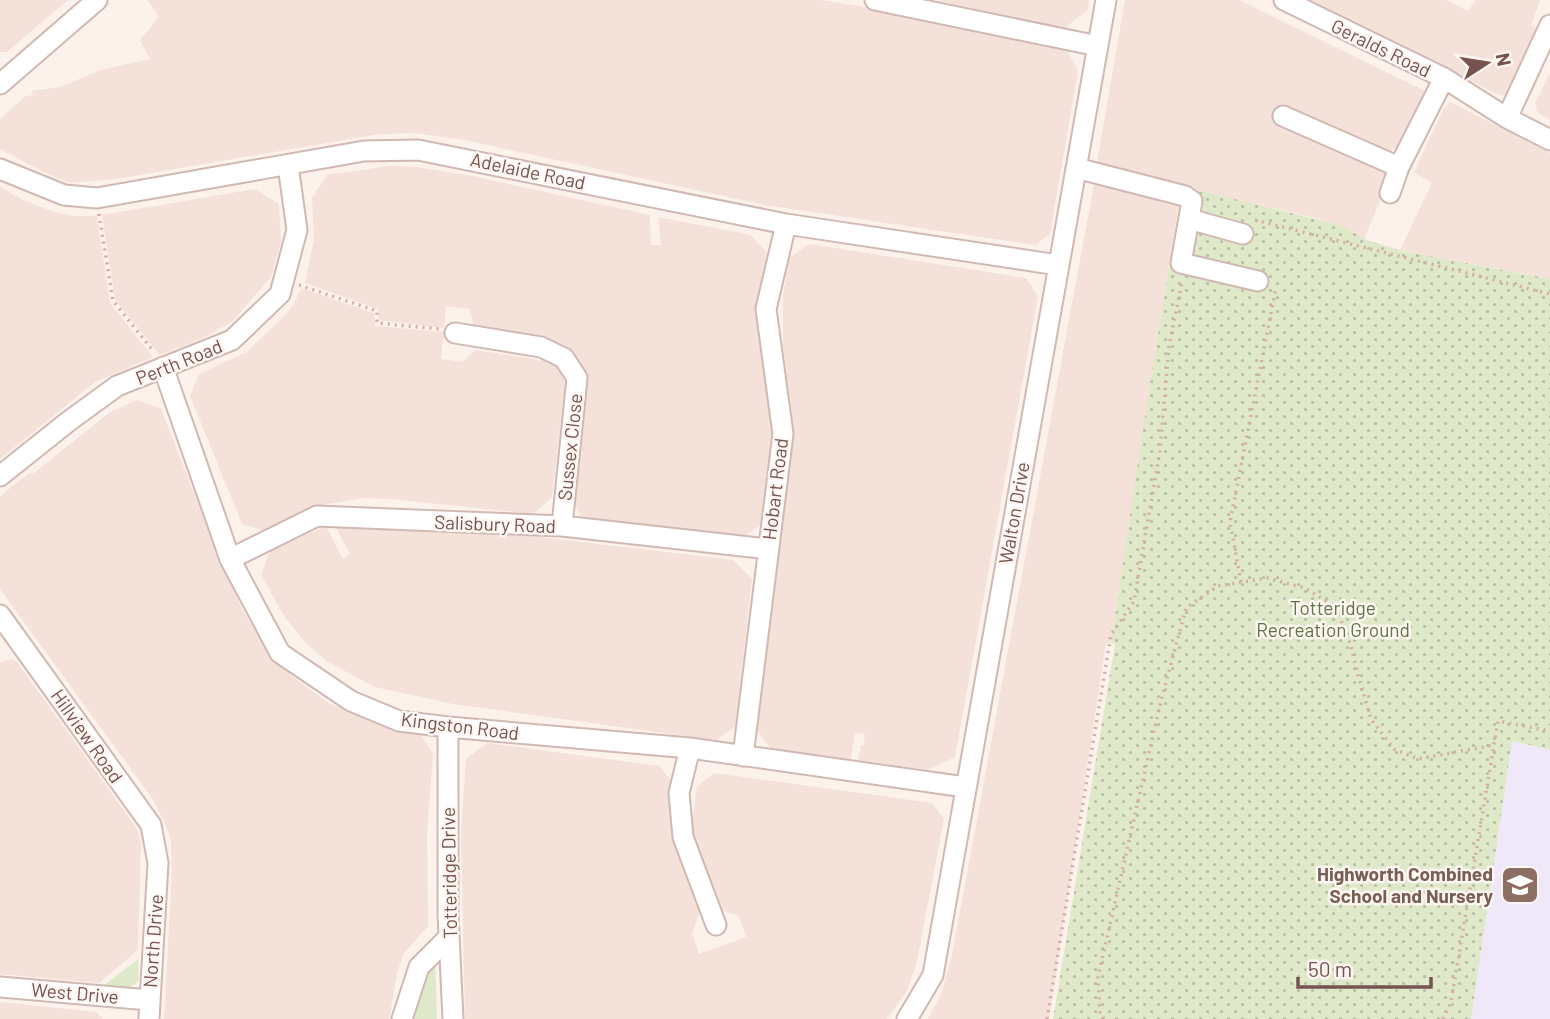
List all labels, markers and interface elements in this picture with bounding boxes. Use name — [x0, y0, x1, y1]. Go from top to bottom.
street label: Geralds Road — [1328, 14, 1435, 82]
north arrow — [1452, 28, 1522, 98]
text: N — [1492, 51, 1517, 68]
street label: Adelaide Road — [468, 147, 588, 194]
street label: Perth Road — [132, 334, 225, 389]
street label: Sussex Close — [552, 392, 587, 502]
street label: Hobart Road — [757, 437, 792, 541]
street label: Walton Drive — [993, 460, 1034, 566]
street label: Salisbury Road — [434, 510, 556, 537]
park label: Totteridge Recreation Ground — [1256, 596, 1410, 641]
street label: Hillview Road — [47, 684, 128, 787]
street label: Kingston Road — [400, 707, 520, 744]
street label: Totteridge Drive — [436, 807, 461, 939]
place label: Highworth Combined School and Nursery — [1317, 862, 1493, 907]
school or university icon: Highworth Combined School and Nursery — [1499, 864, 1541, 906]
street label: North Drive — [138, 893, 167, 988]
scale bar — [1298, 946, 1431, 990]
text: 50 m — [1308, 956, 1352, 981]
street label: West Drive — [30, 977, 120, 1008]

